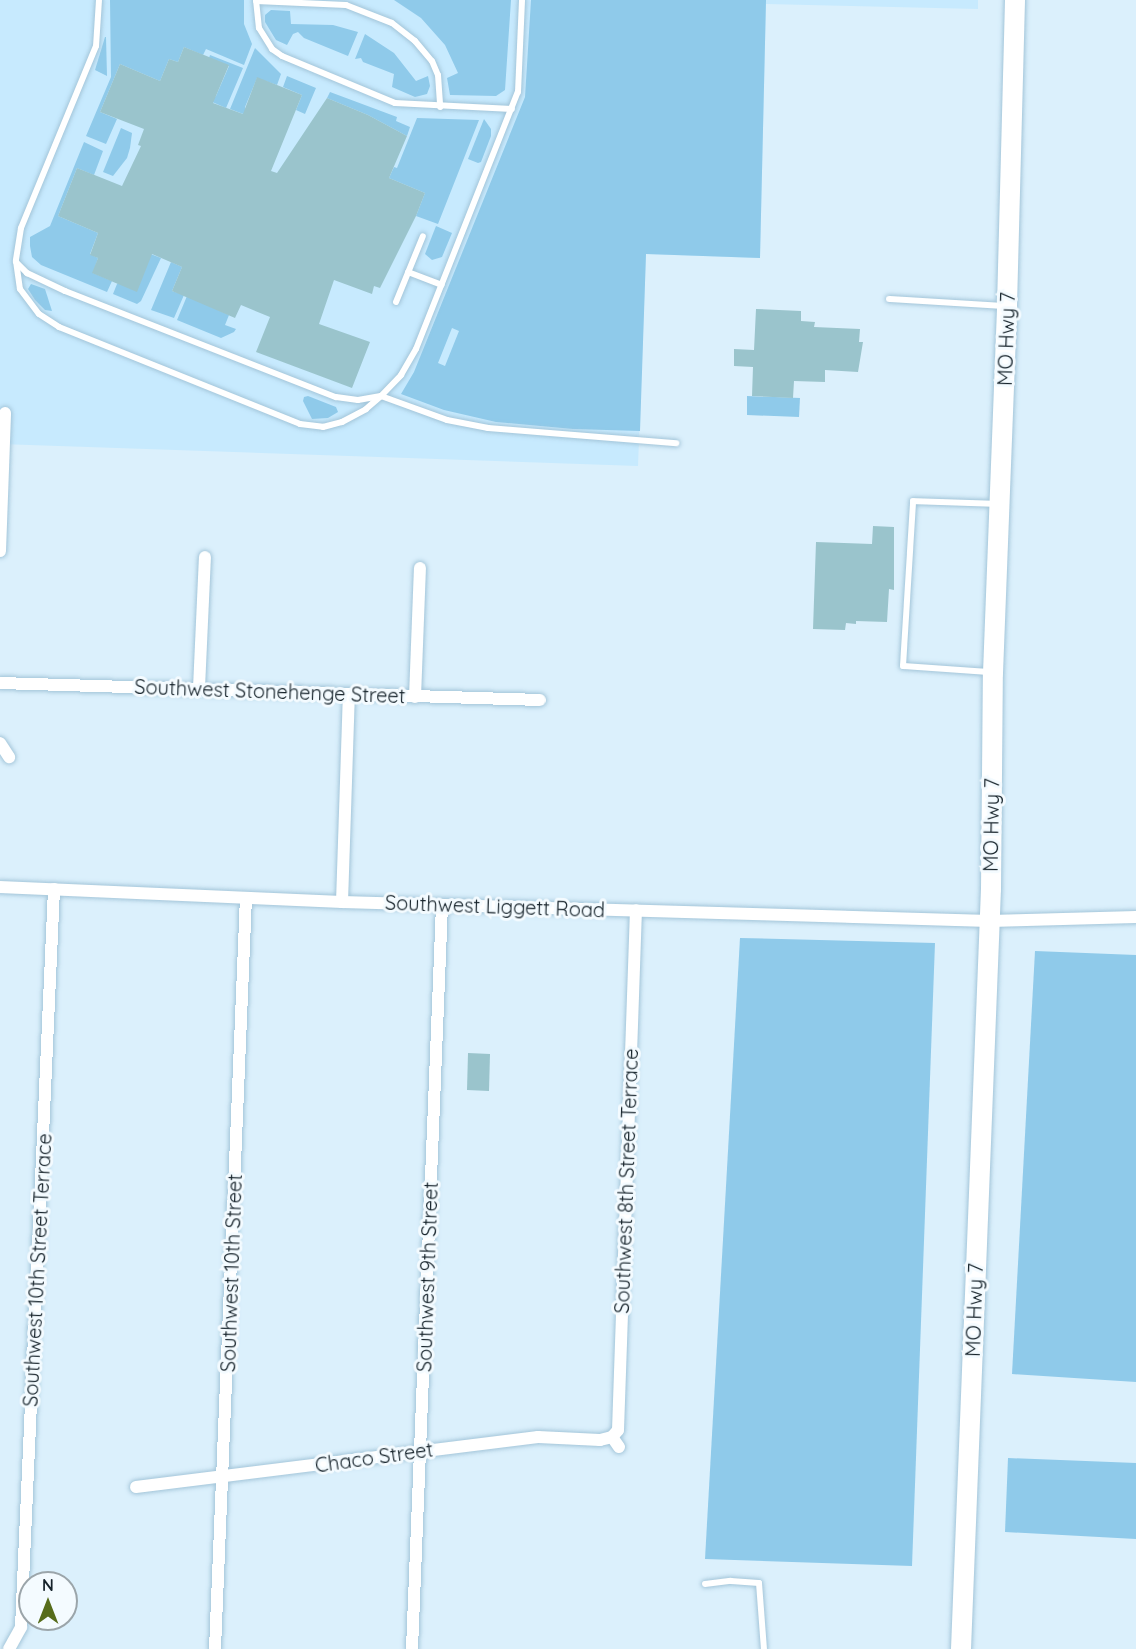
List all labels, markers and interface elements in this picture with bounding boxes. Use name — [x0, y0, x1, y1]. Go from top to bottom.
street label: MO Hwy 7 — [992, 292, 1020, 386]
street label: Southwest Stonehenge Street — [134, 674, 406, 708]
street label: MO Hwy 7 — [978, 778, 1004, 872]
street label: Southwest Liggett Road — [385, 890, 605, 922]
street label: Southwest 8th Street Terrace — [609, 1048, 643, 1314]
street label: Southwest 10th Street Terrace — [18, 1133, 56, 1407]
street label: Southwest 10th Street — [216, 1173, 246, 1373]
street label: Southwest 9th Street — [412, 1182, 442, 1372]
street label: MO Hwy 7 — [960, 1263, 988, 1357]
street label: Chaco Street — [313, 1437, 435, 1477]
north arrow — [18, 1571, 78, 1631]
text: N — [42, 1575, 54, 1595]

